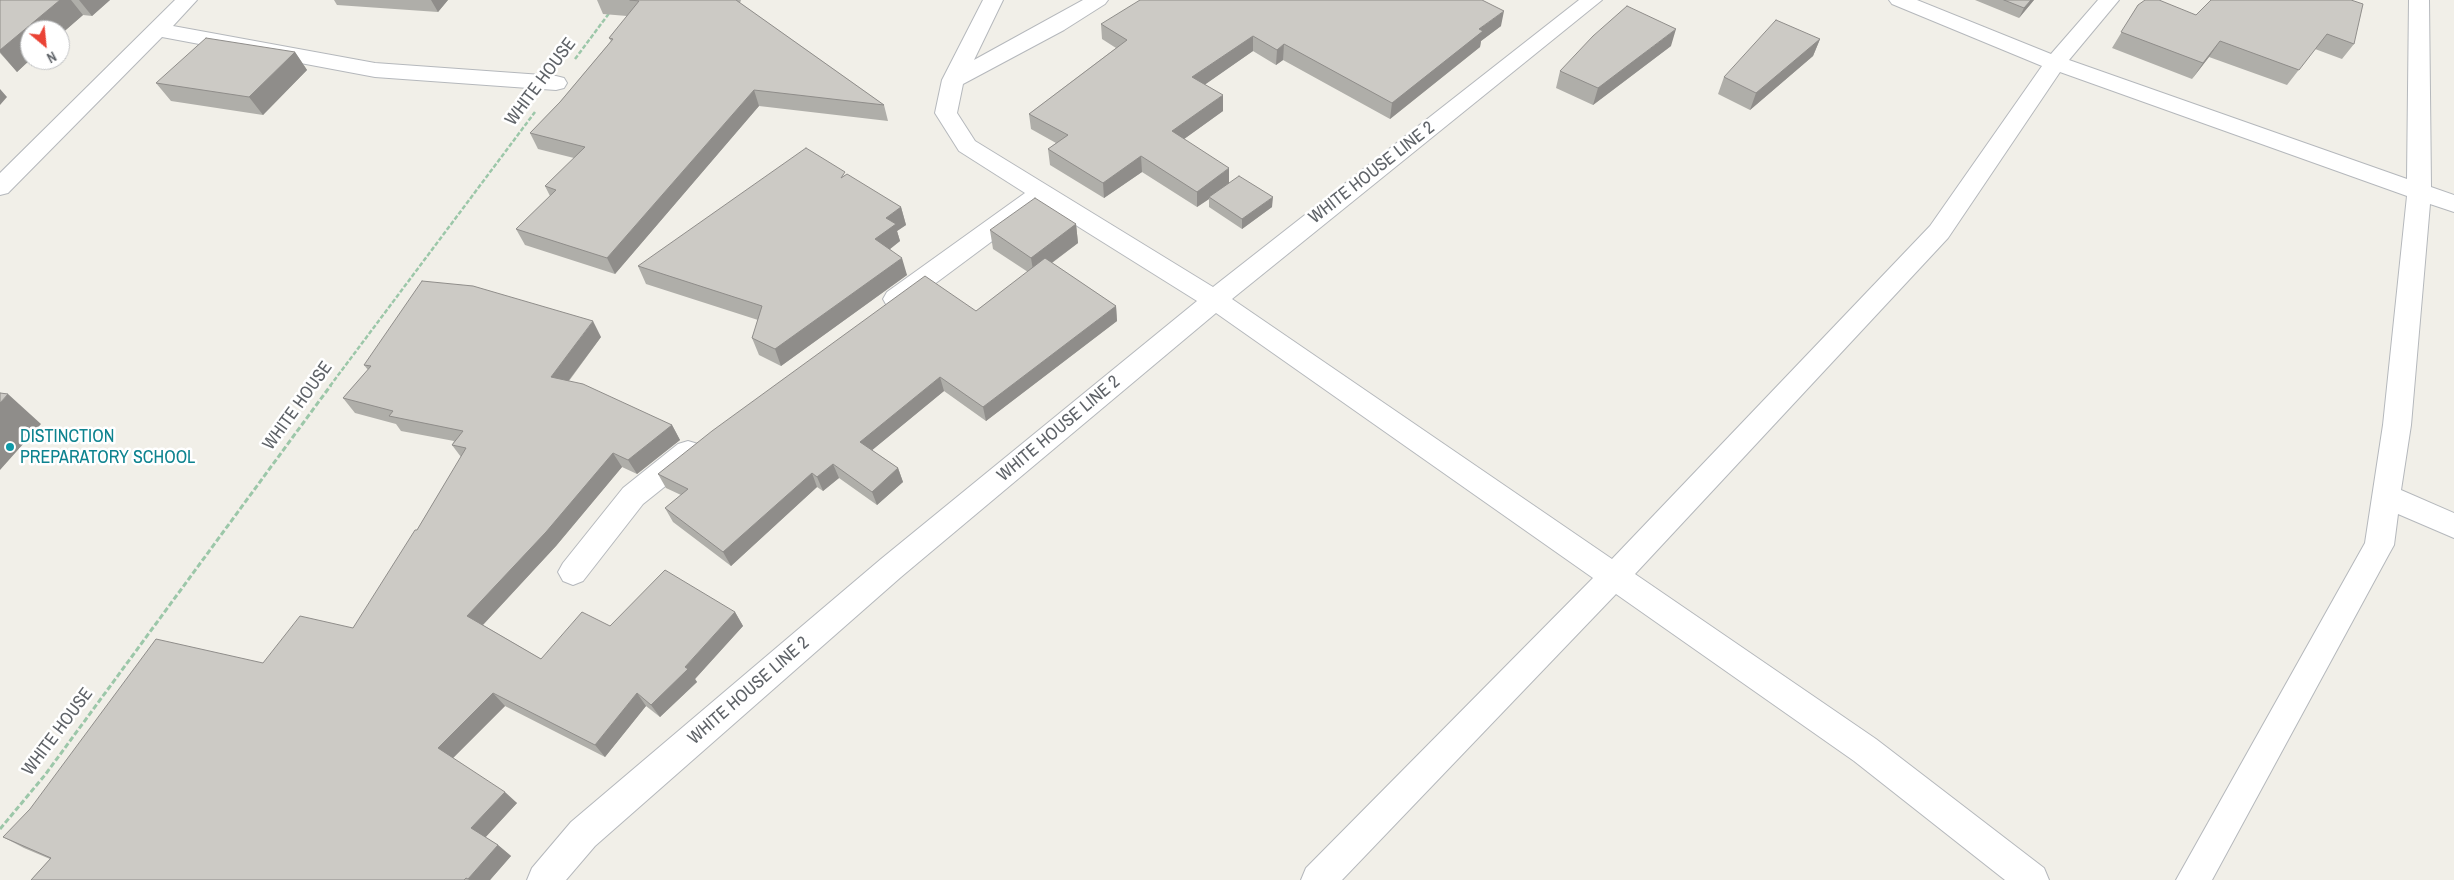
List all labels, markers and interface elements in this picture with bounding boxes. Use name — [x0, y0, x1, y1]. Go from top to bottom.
north arrow — [20, 20, 70, 70]
street label: WHITE HOUSE — [501, 34, 581, 130]
text: N — [44, 47, 59, 67]
street label: WHITE HOUSE LINE 2 — [1305, 117, 1439, 229]
street label: WHITE HOUSE — [259, 358, 337, 454]
street label: WHITE HOUSE LINE 2 — [993, 371, 1125, 487]
place label: DISTINCTION PREPARATORY SCHOOL — [20, 426, 195, 468]
marker: DISTINCTION PREPARATORY SCHOOL — [4, 441, 16, 453]
street label: WHITE HOUSE LINE 2 — [684, 633, 814, 749]
street label: WHITE HOUSE — [18, 684, 98, 780]

